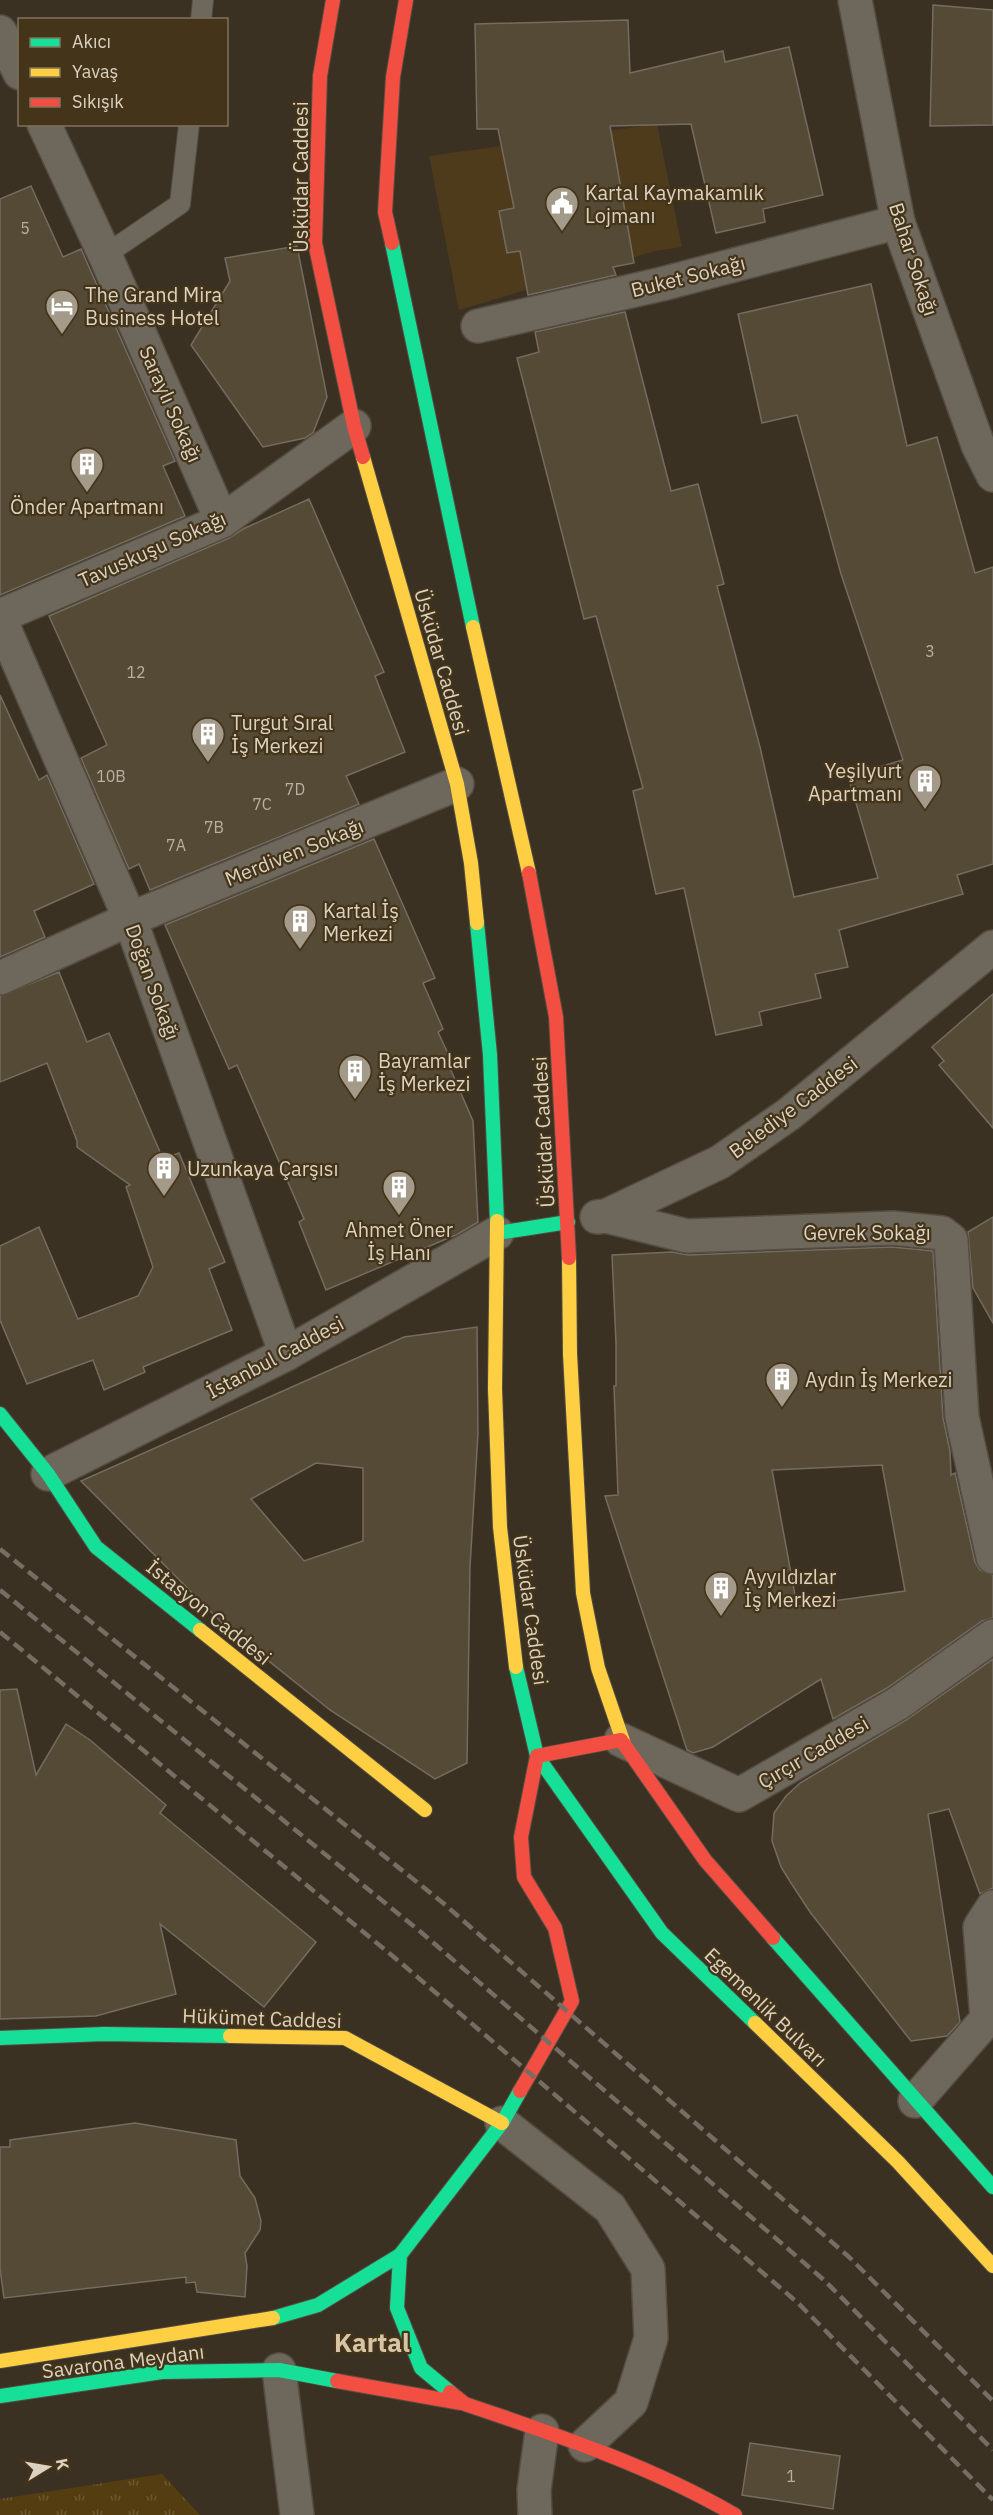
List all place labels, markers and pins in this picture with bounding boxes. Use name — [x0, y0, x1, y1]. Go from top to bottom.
place label: Kartal Kaymakamlık Lojmanı — [585, 179, 764, 229]
public building icon: Kartal Kaymakamlık Lojmanı — [544, 185, 580, 232]
place label: The Grand Mira Business Hotel — [85, 281, 223, 331]
hotel icon: The Grand Mira Business Hotel — [44, 288, 80, 335]
building icon: Önder Apartmanı — [69, 446, 105, 493]
place label: Önder Apartmanı — [10, 493, 164, 520]
place label: Turgut Sıral İş Merkezi — [231, 709, 333, 759]
building icon: Turgut Sıral İş Merkezi — [190, 716, 226, 763]
place label: Yeşilyurt Apartmanı — [808, 757, 902, 807]
building icon: Yeşilyurt Apartmanı — [907, 763, 943, 810]
place label: Kartal İş Merkezi — [323, 897, 399, 947]
building icon: Kartal İş Merkezi — [282, 903, 318, 950]
place label: Bayramlar İş Merkezi — [378, 1047, 470, 1097]
building icon: Bayramlar İş Merkezi — [337, 1053, 373, 1100]
building icon: Uzunkaya Çarşısı — [146, 1150, 182, 1197]
place label: Uzunkaya Çarşısı — [187, 1155, 339, 1182]
building icon: Ahmet Öner İş Hanı — [381, 1169, 417, 1216]
place label: Ahmet Öner İş Hanı — [345, 1216, 453, 1266]
building icon: Aydın İş Merkezi — [764, 1361, 800, 1408]
place label: Aydın İş Merkezi — [805, 1366, 952, 1393]
place label: Ayyıldızlar İş Merkezi — [744, 1563, 836, 1613]
building icon: Ayyıldızlar İş Merkezi — [703, 1570, 739, 1617]

